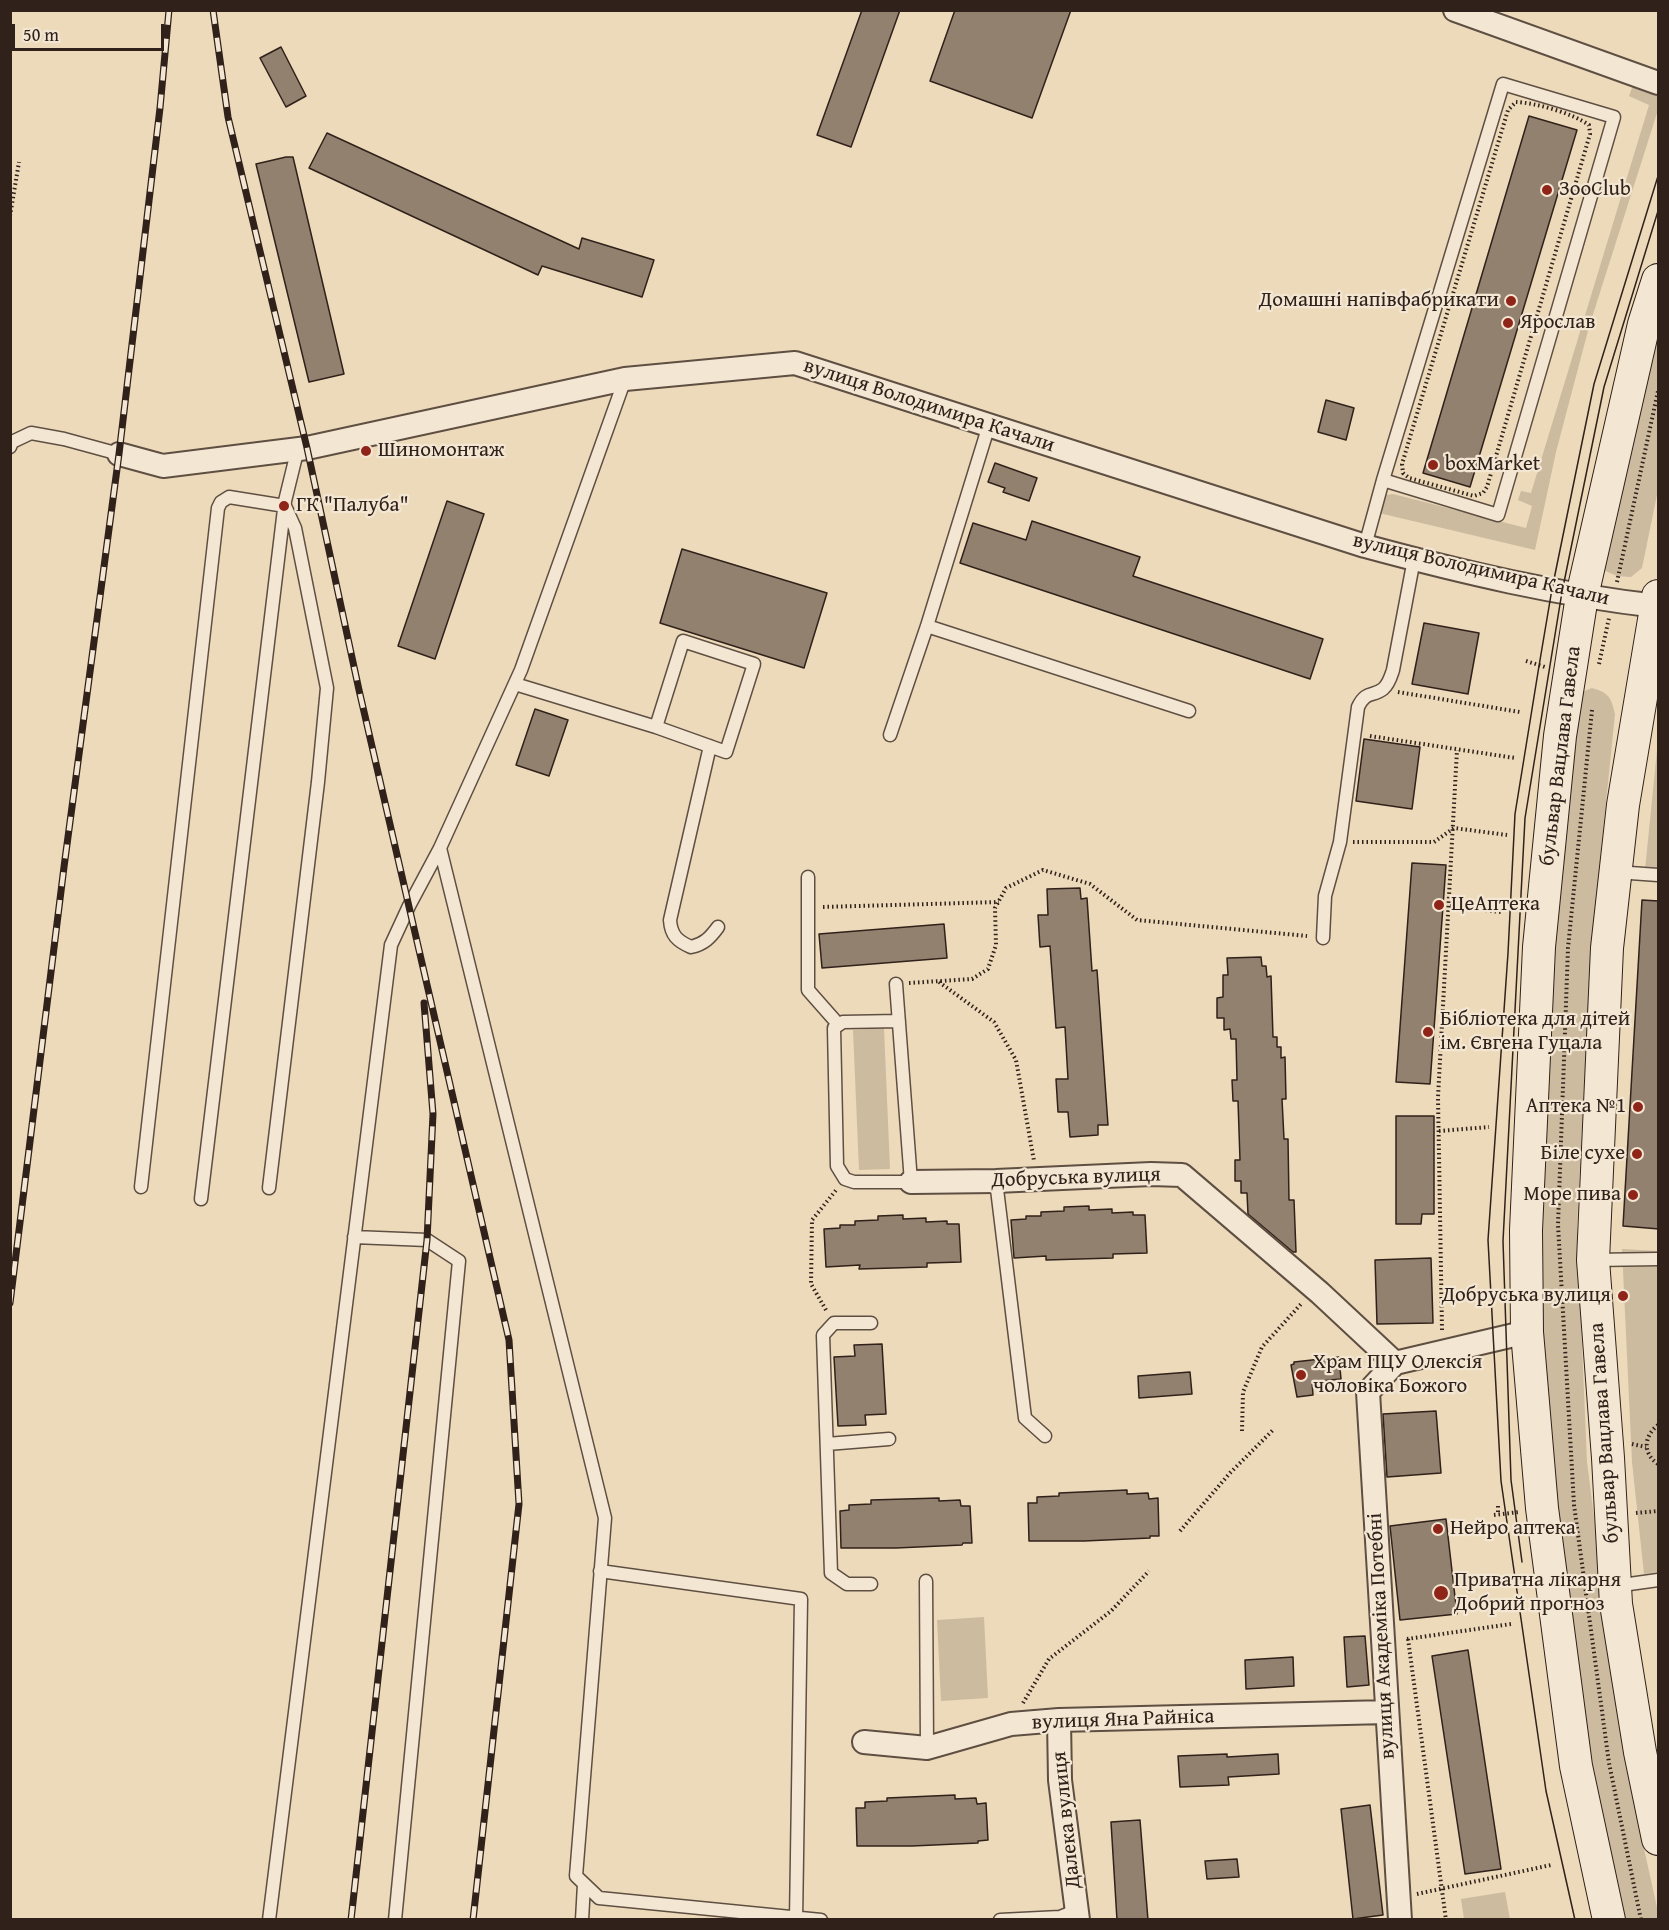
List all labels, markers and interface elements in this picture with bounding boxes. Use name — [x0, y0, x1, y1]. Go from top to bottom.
scale bar — [15, 12, 166, 50]
text: 50 m — [23, 21, 59, 48]
place label: ЗооClub — [1559, 177, 1631, 203]
marker: ЗооClub — [1540, 183, 1554, 197]
place label: Домашні напівфабрикати — [1259, 288, 1499, 314]
marker: Домашні напівфабрикати — [1504, 294, 1518, 308]
place label: Ярослав — [1520, 310, 1595, 336]
marker: Ярослав — [1501, 316, 1515, 330]
street label: вулиця Володимира Качали — [800, 353, 1058, 459]
place label: Шиномонтаж — [378, 438, 504, 464]
marker: Шиномонтаж — [359, 444, 373, 458]
place label: boxMarket — [1445, 452, 1540, 478]
marker: boxMarket — [1426, 458, 1440, 472]
place label: ГК "Палуба" — [296, 493, 409, 519]
marker: ГК "Палуба" — [277, 499, 291, 513]
street label: вулиця Володимира Качали — [1350, 528, 1612, 612]
street label: бульвар Вацлава Гавела — [1535, 645, 1587, 867]
place label: ЦеАптека — [1451, 892, 1540, 918]
marker: ЦеАптека — [1432, 898, 1446, 912]
place label: Бібліотека для дітей ім. Євгена Гуцала — [1440, 1007, 1630, 1057]
marker: Бібліотека для дітей ім. Євгена Гуцала — [1421, 1025, 1435, 1039]
place label: Аптека №1 — [1526, 1094, 1626, 1120]
marker: Аптека №1 — [1631, 1100, 1645, 1114]
place label: Біле сухе — [1541, 1141, 1625, 1167]
marker: Біле сухе — [1630, 1147, 1644, 1161]
street label: Добруська вулиця — [991, 1162, 1161, 1194]
place label: Море пива — [1523, 1182, 1621, 1208]
marker: Море пива — [1626, 1188, 1640, 1202]
place label: Добруська вулиця — [1442, 1283, 1611, 1309]
marker: Добруська вулиця — [1616, 1289, 1630, 1303]
street label: бульвар Вацлава Гавела — [1585, 1322, 1625, 1544]
place label: Храм ПЦУ Олексія чоловіка Божого — [1313, 1350, 1482, 1400]
marker: Храм ПЦУ Олексія чоловіка Божого — [1294, 1368, 1308, 1382]
street label: вулиця Академіка Потебні — [1363, 1512, 1401, 1760]
place label: Нейро аптека — [1450, 1516, 1576, 1542]
marker: Нейро аптека — [1431, 1522, 1445, 1536]
place label: Приватна лікарня Добрий прогноз — [1454, 1568, 1621, 1618]
marker: Приватна лікарня Добрий прогноз — [1432, 1584, 1450, 1602]
street label: вулиця Яна Райніса — [1031, 1704, 1215, 1736]
street label: Далека вулиця — [1047, 1750, 1087, 1890]

